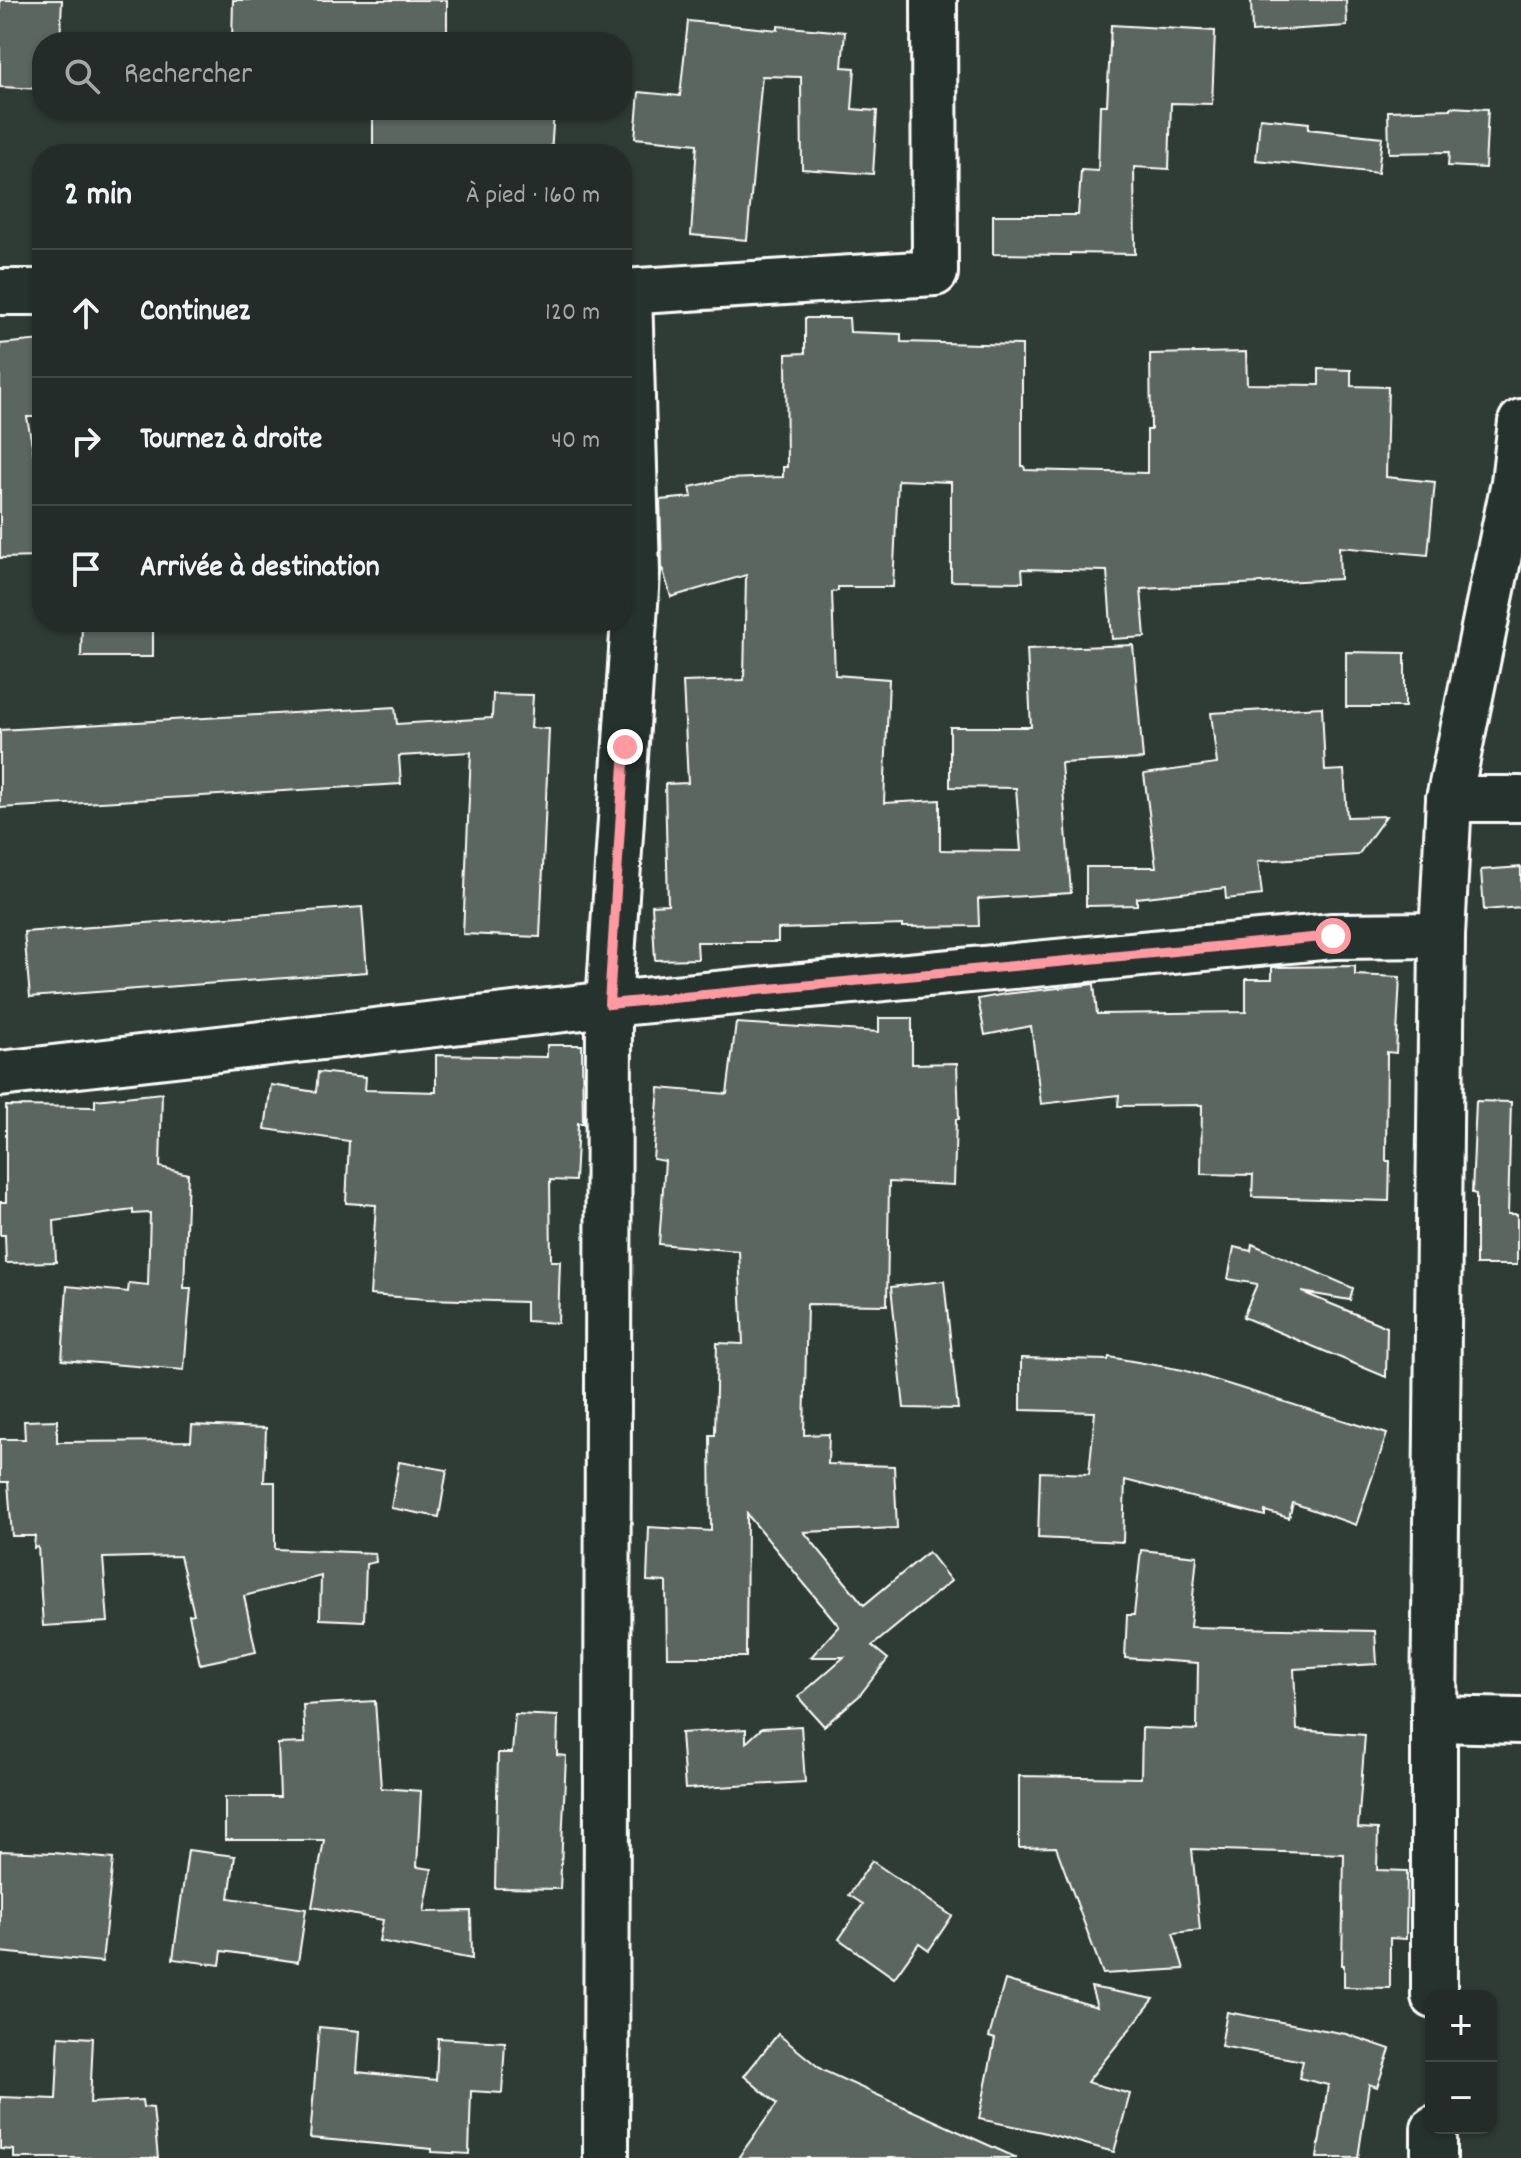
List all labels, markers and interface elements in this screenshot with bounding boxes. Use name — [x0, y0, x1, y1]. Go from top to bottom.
search box — [32, 32, 632, 120]
icon: search — [60, 54, 104, 98]
text: Rechercher — [124, 55, 252, 98]
text: 2 min — [64, 172, 132, 221]
text: À pied · 160 m — [466, 178, 600, 215]
icon: ahead — [64, 291, 108, 335]
text: Continuez — [140, 292, 250, 335]
text: 120 m — [545, 295, 600, 332]
icon: right — [64, 419, 108, 463]
text: Tournez à droite — [140, 420, 322, 463]
text: 40 m — [551, 423, 600, 460]
icon: arrive — [64, 547, 108, 591]
text: Arrivée à destination — [140, 548, 380, 591]
route end — [607, 729, 643, 765]
route start — [1315, 918, 1351, 954]
map controls — [1425, 1990, 1497, 2134]
button: + — [1425, 1990, 1497, 2062]
button: − — [1425, 2062, 1497, 2134]

